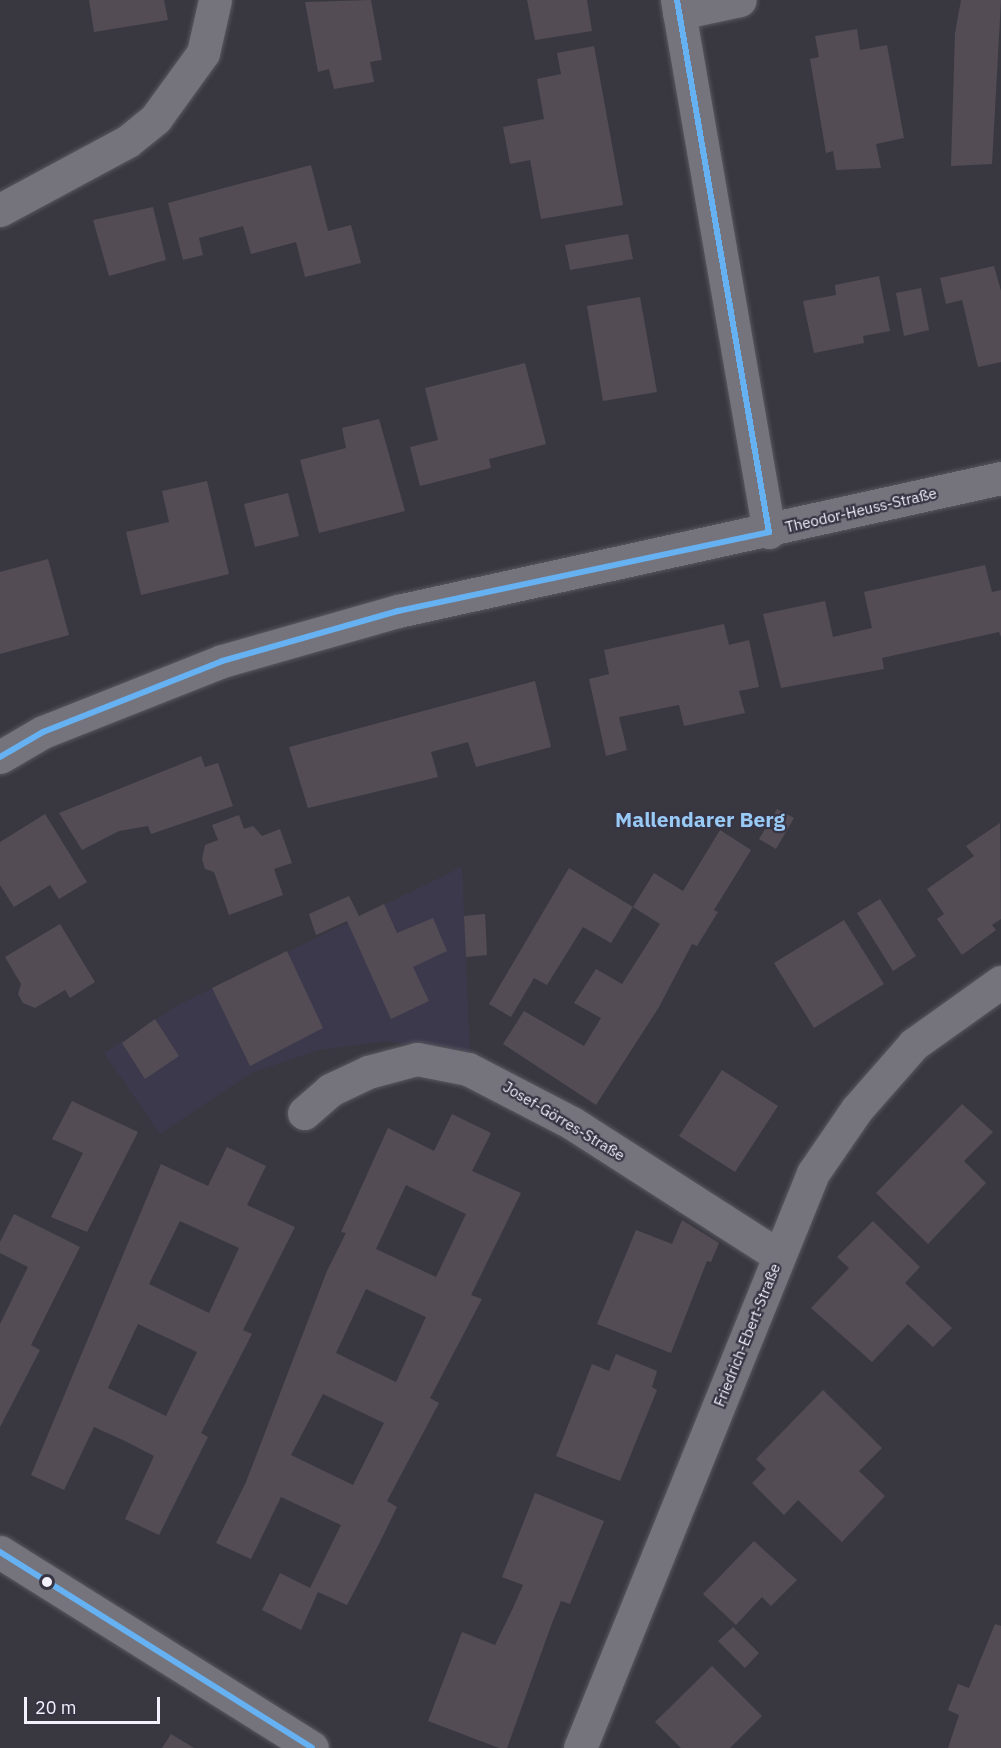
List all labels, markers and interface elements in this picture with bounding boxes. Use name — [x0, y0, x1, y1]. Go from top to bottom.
street label: Theodor-Heuss-Straße — [784, 484, 938, 536]
district label: Mallendarer Berg — [615, 806, 785, 832]
street label: Josef-Görres-Straße — [500, 1078, 628, 1164]
street label: Friedrich-Ebert-Straße — [710, 1261, 784, 1409]
unlabelled marker — [41, 1576, 53, 1588]
scale bar — [27, 1685, 164, 1723]
text: 20 m — [35, 1696, 77, 1719]

